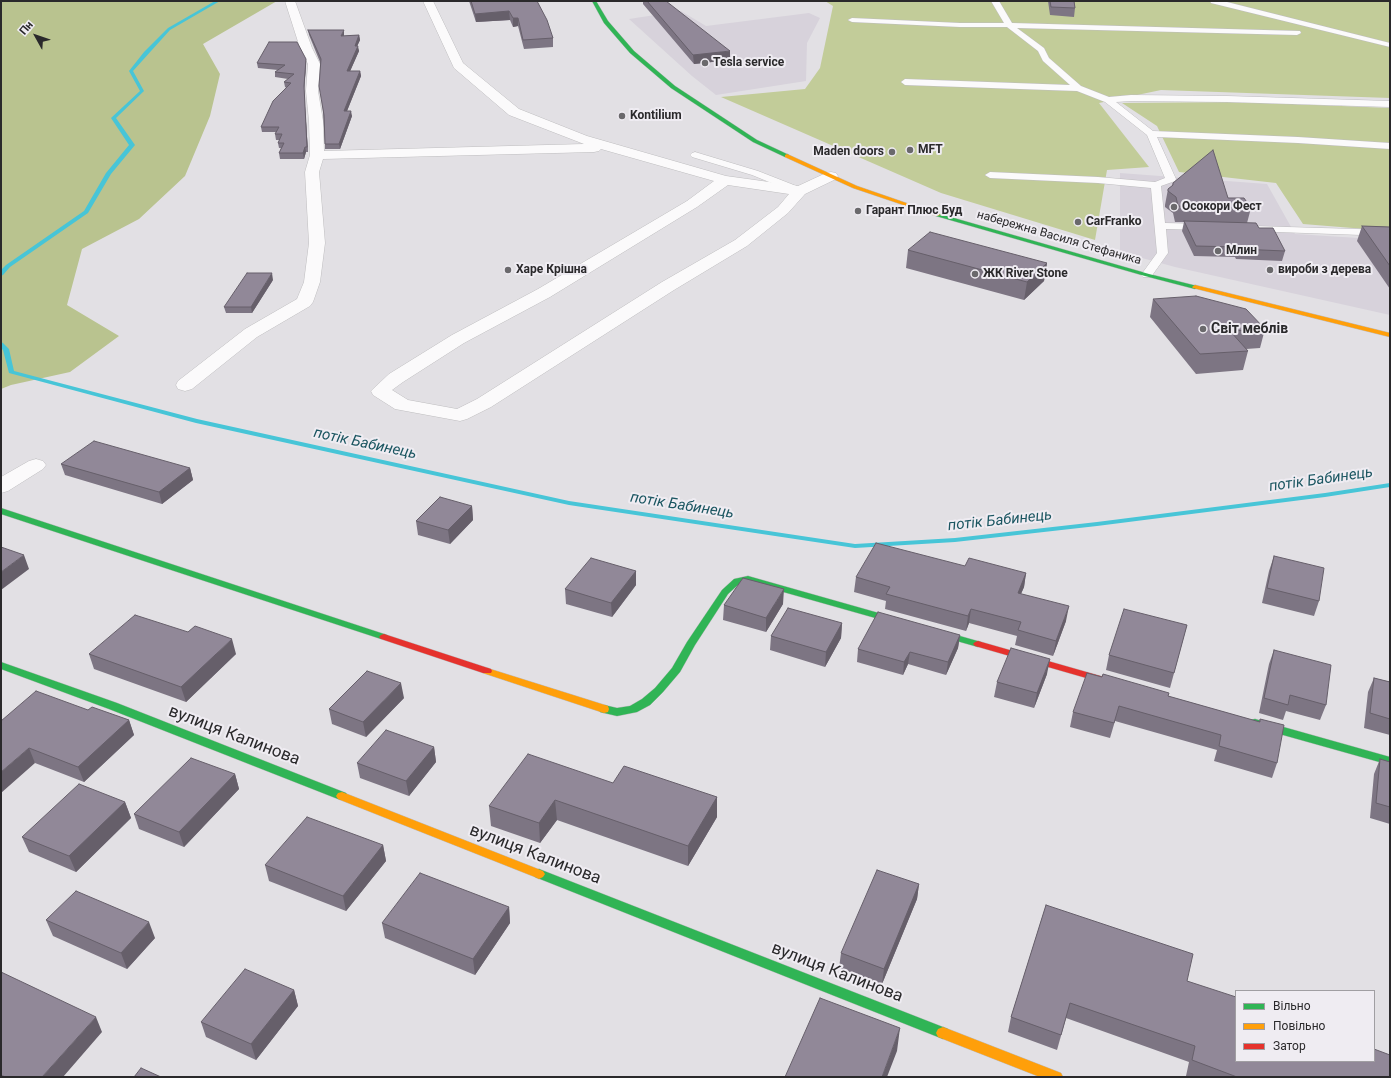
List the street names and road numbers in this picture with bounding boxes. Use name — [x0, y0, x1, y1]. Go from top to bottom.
street label: набережна Василя Стефаника — [975, 208, 1143, 268]
street label: вулиця Калинова — [165, 702, 303, 770]
street label: вулиця Калинова — [466, 821, 604, 889]
street label: вулиця Калинова — [768, 939, 906, 1007]

